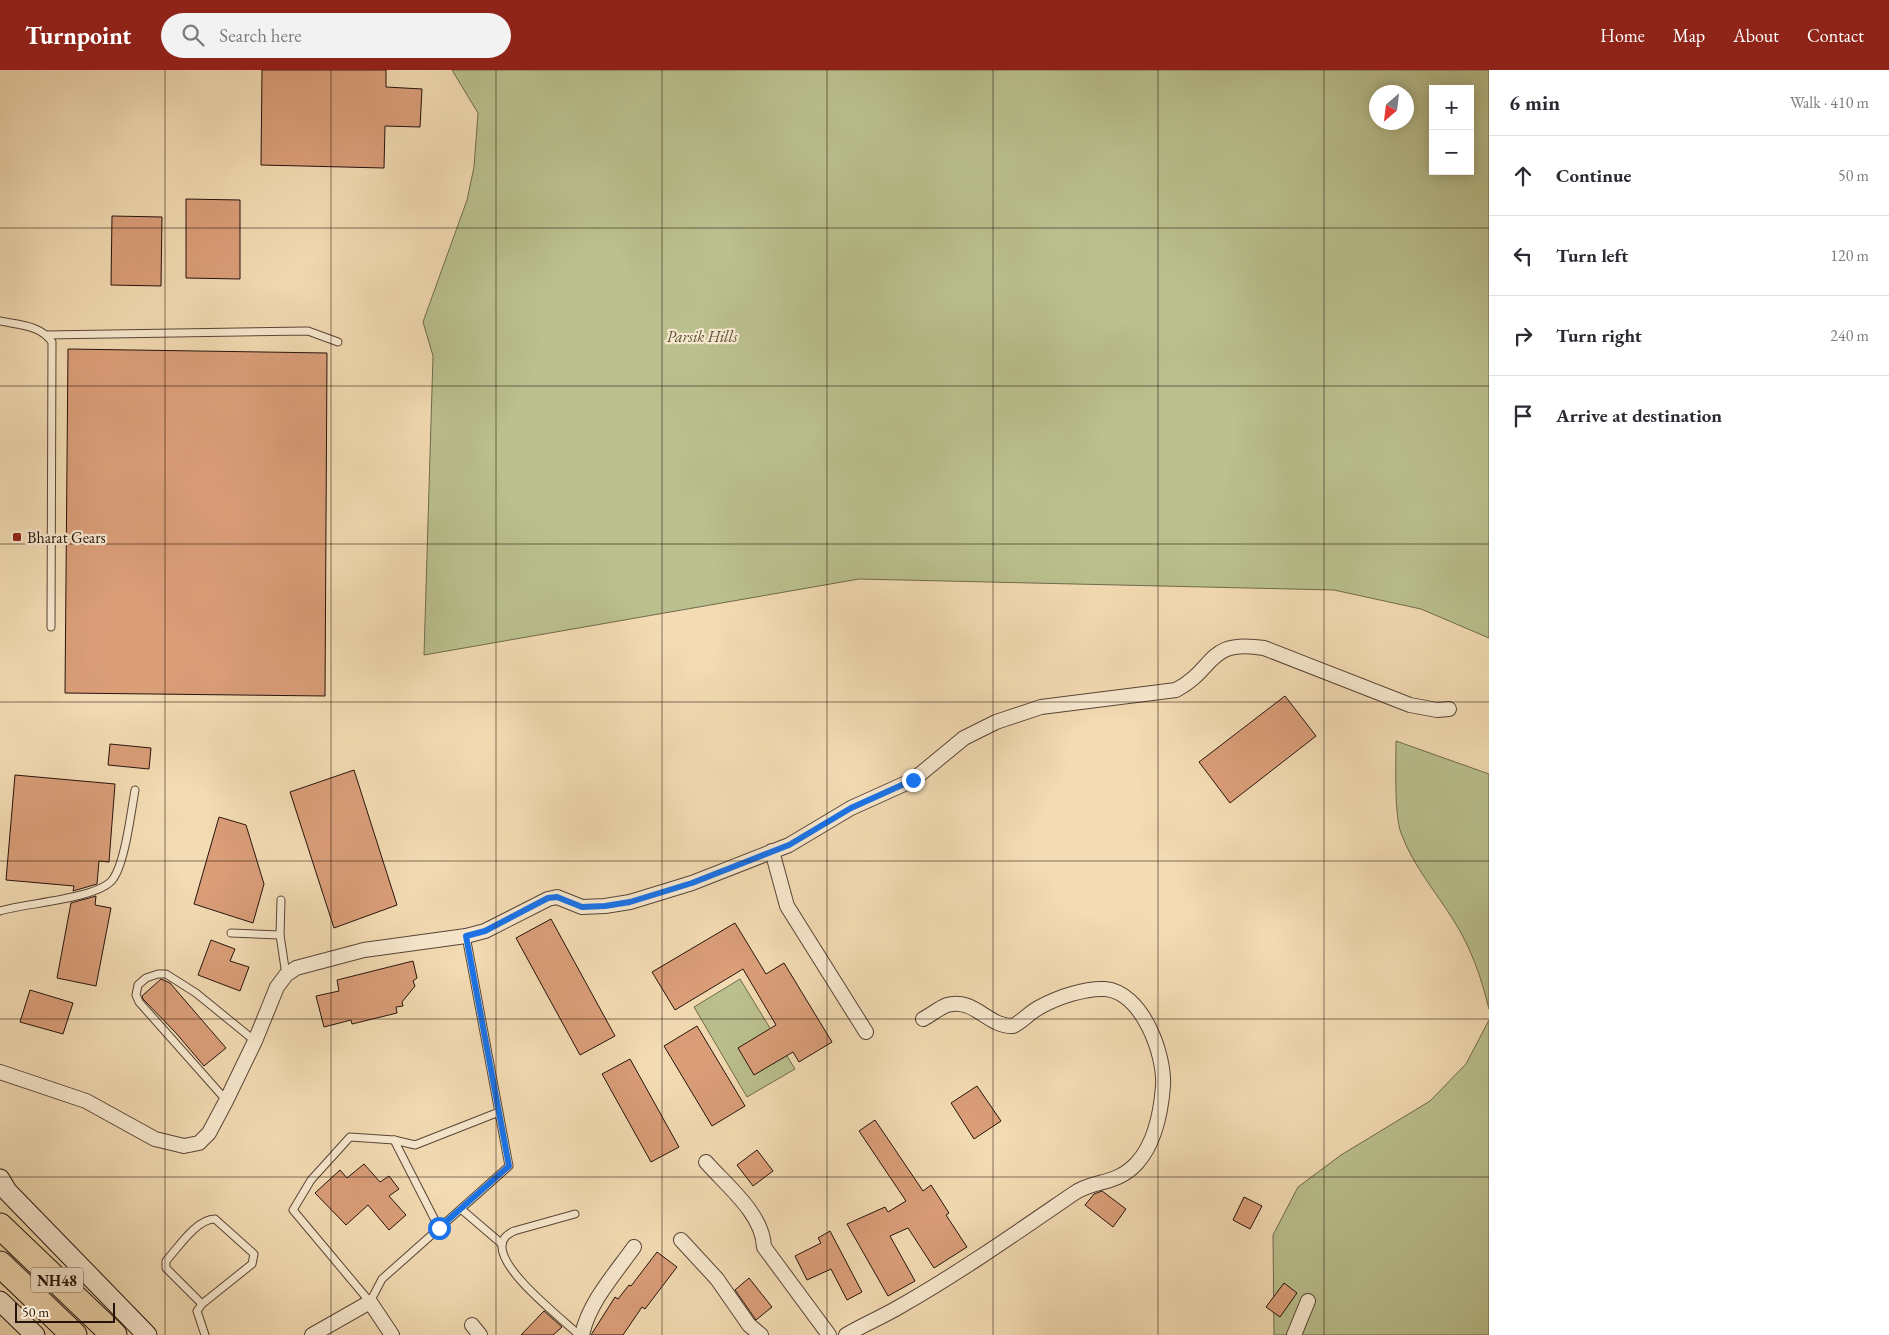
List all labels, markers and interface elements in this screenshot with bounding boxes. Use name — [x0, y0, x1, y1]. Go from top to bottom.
search box — [161, 13, 511, 58]
text: Turnpoint — [25, 20, 131, 51]
icon: search — [179, 21, 207, 49]
text: Search here — [219, 23, 302, 48]
text: Home — [1600, 24, 1645, 47]
text: Map — [1673, 24, 1705, 47]
text: About — [1733, 24, 1779, 47]
text: Contact — [1807, 24, 1864, 47]
north arrow — [1369, 85, 1414, 130]
map controls — [1429, 85, 1474, 175]
button: + — [1429, 85, 1474, 130]
text: 6 min — [1509, 89, 1560, 116]
text: Walk · 410 m — [1790, 92, 1869, 113]
button: − — [1429, 130, 1474, 175]
icon: ahead — [1509, 162, 1537, 190]
text: Continue — [1556, 163, 1631, 188]
text: 50 m — [1838, 165, 1869, 186]
icon: left — [1509, 242, 1537, 270]
text: Turn left — [1556, 243, 1628, 268]
text: 120 m — [1830, 245, 1869, 266]
icon: right — [1509, 322, 1537, 350]
text: Turn right — [1556, 323, 1642, 348]
text: 240 m — [1830, 325, 1869, 346]
park label: Parsik Hills — [667, 326, 738, 347]
icon: arrive — [1509, 402, 1537, 430]
text: Arrive at destination — [1556, 403, 1722, 428]
place label: Bharat Gears — [27, 527, 106, 548]
marker: Bharat Gears — [11, 531, 23, 543]
route end — [902, 769, 925, 792]
route start — [428, 1217, 451, 1240]
road number: NH48 — [31, 1268, 83, 1292]
scale bar — [15, 1300, 115, 1323]
text: 50 m — [22, 1303, 49, 1321]

